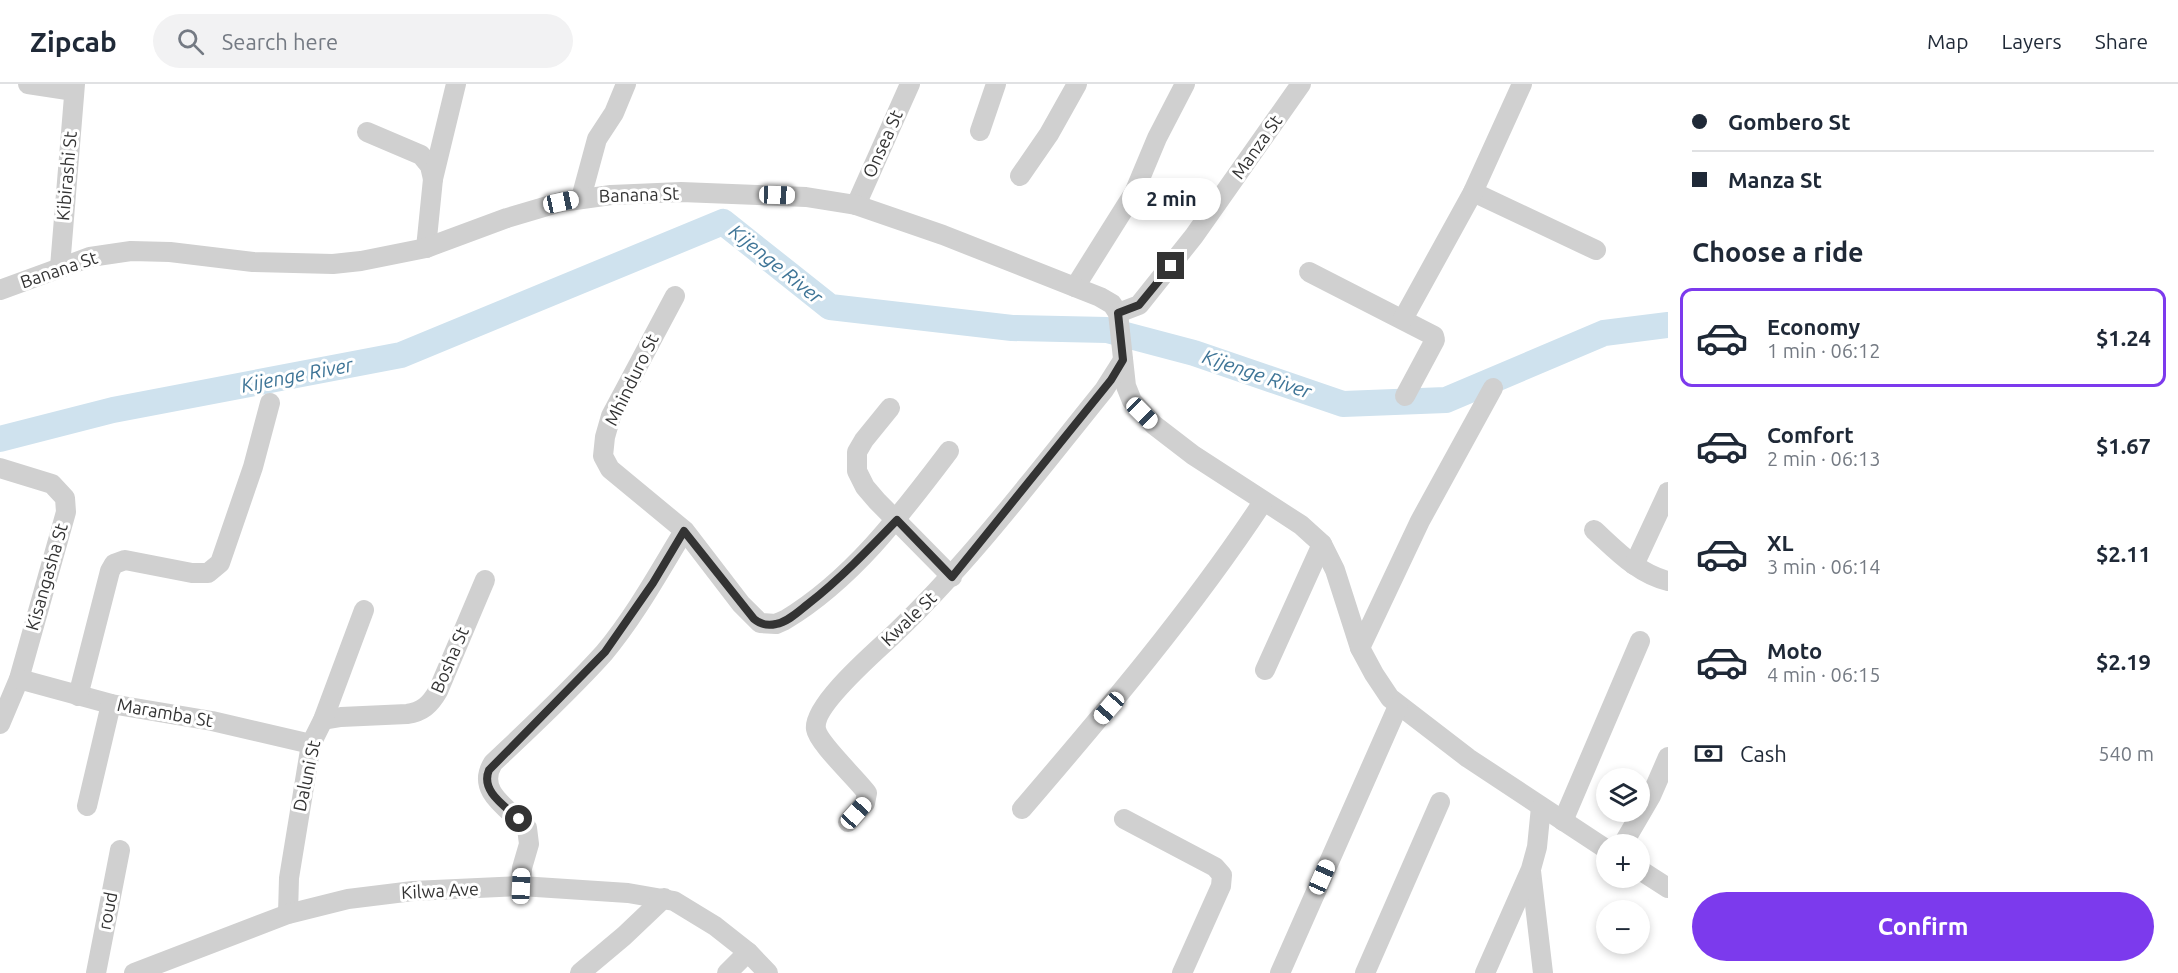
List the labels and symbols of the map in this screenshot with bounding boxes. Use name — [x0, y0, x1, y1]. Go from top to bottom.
street label: Onsea St — [858, 107, 906, 180]
street label: Manza St — [1227, 111, 1285, 182]
street label: Kibirashi St — [52, 130, 80, 221]
callout: 2 min — [1122, 179, 1220, 221]
street label: Banana St — [598, 183, 679, 205]
car — [759, 185, 795, 205]
car — [542, 189, 580, 215]
water label: Kijenge River — [725, 219, 829, 309]
street label: Banana St — [17, 247, 100, 292]
route end — [1157, 252, 1184, 279]
street label: Mhinduro St — [600, 331, 662, 429]
water label: Kijenge River — [1200, 344, 1316, 403]
water label: Kijenge River — [239, 352, 356, 397]
car — [1123, 394, 1161, 432]
street label: Kisangasha St — [21, 521, 71, 633]
street label: Kwale St — [877, 587, 940, 649]
street label: Bosha St — [426, 624, 472, 696]
car — [1090, 689, 1128, 727]
street label: Maramba St — [116, 694, 215, 730]
street label: Daluni St — [289, 738, 323, 813]
car — [837, 794, 875, 832]
route start — [505, 805, 532, 832]
car — [1306, 857, 1338, 897]
car — [511, 868, 531, 904]
street label: Kilwa Ave — [401, 878, 479, 902]
street label: roud — [94, 890, 120, 931]

